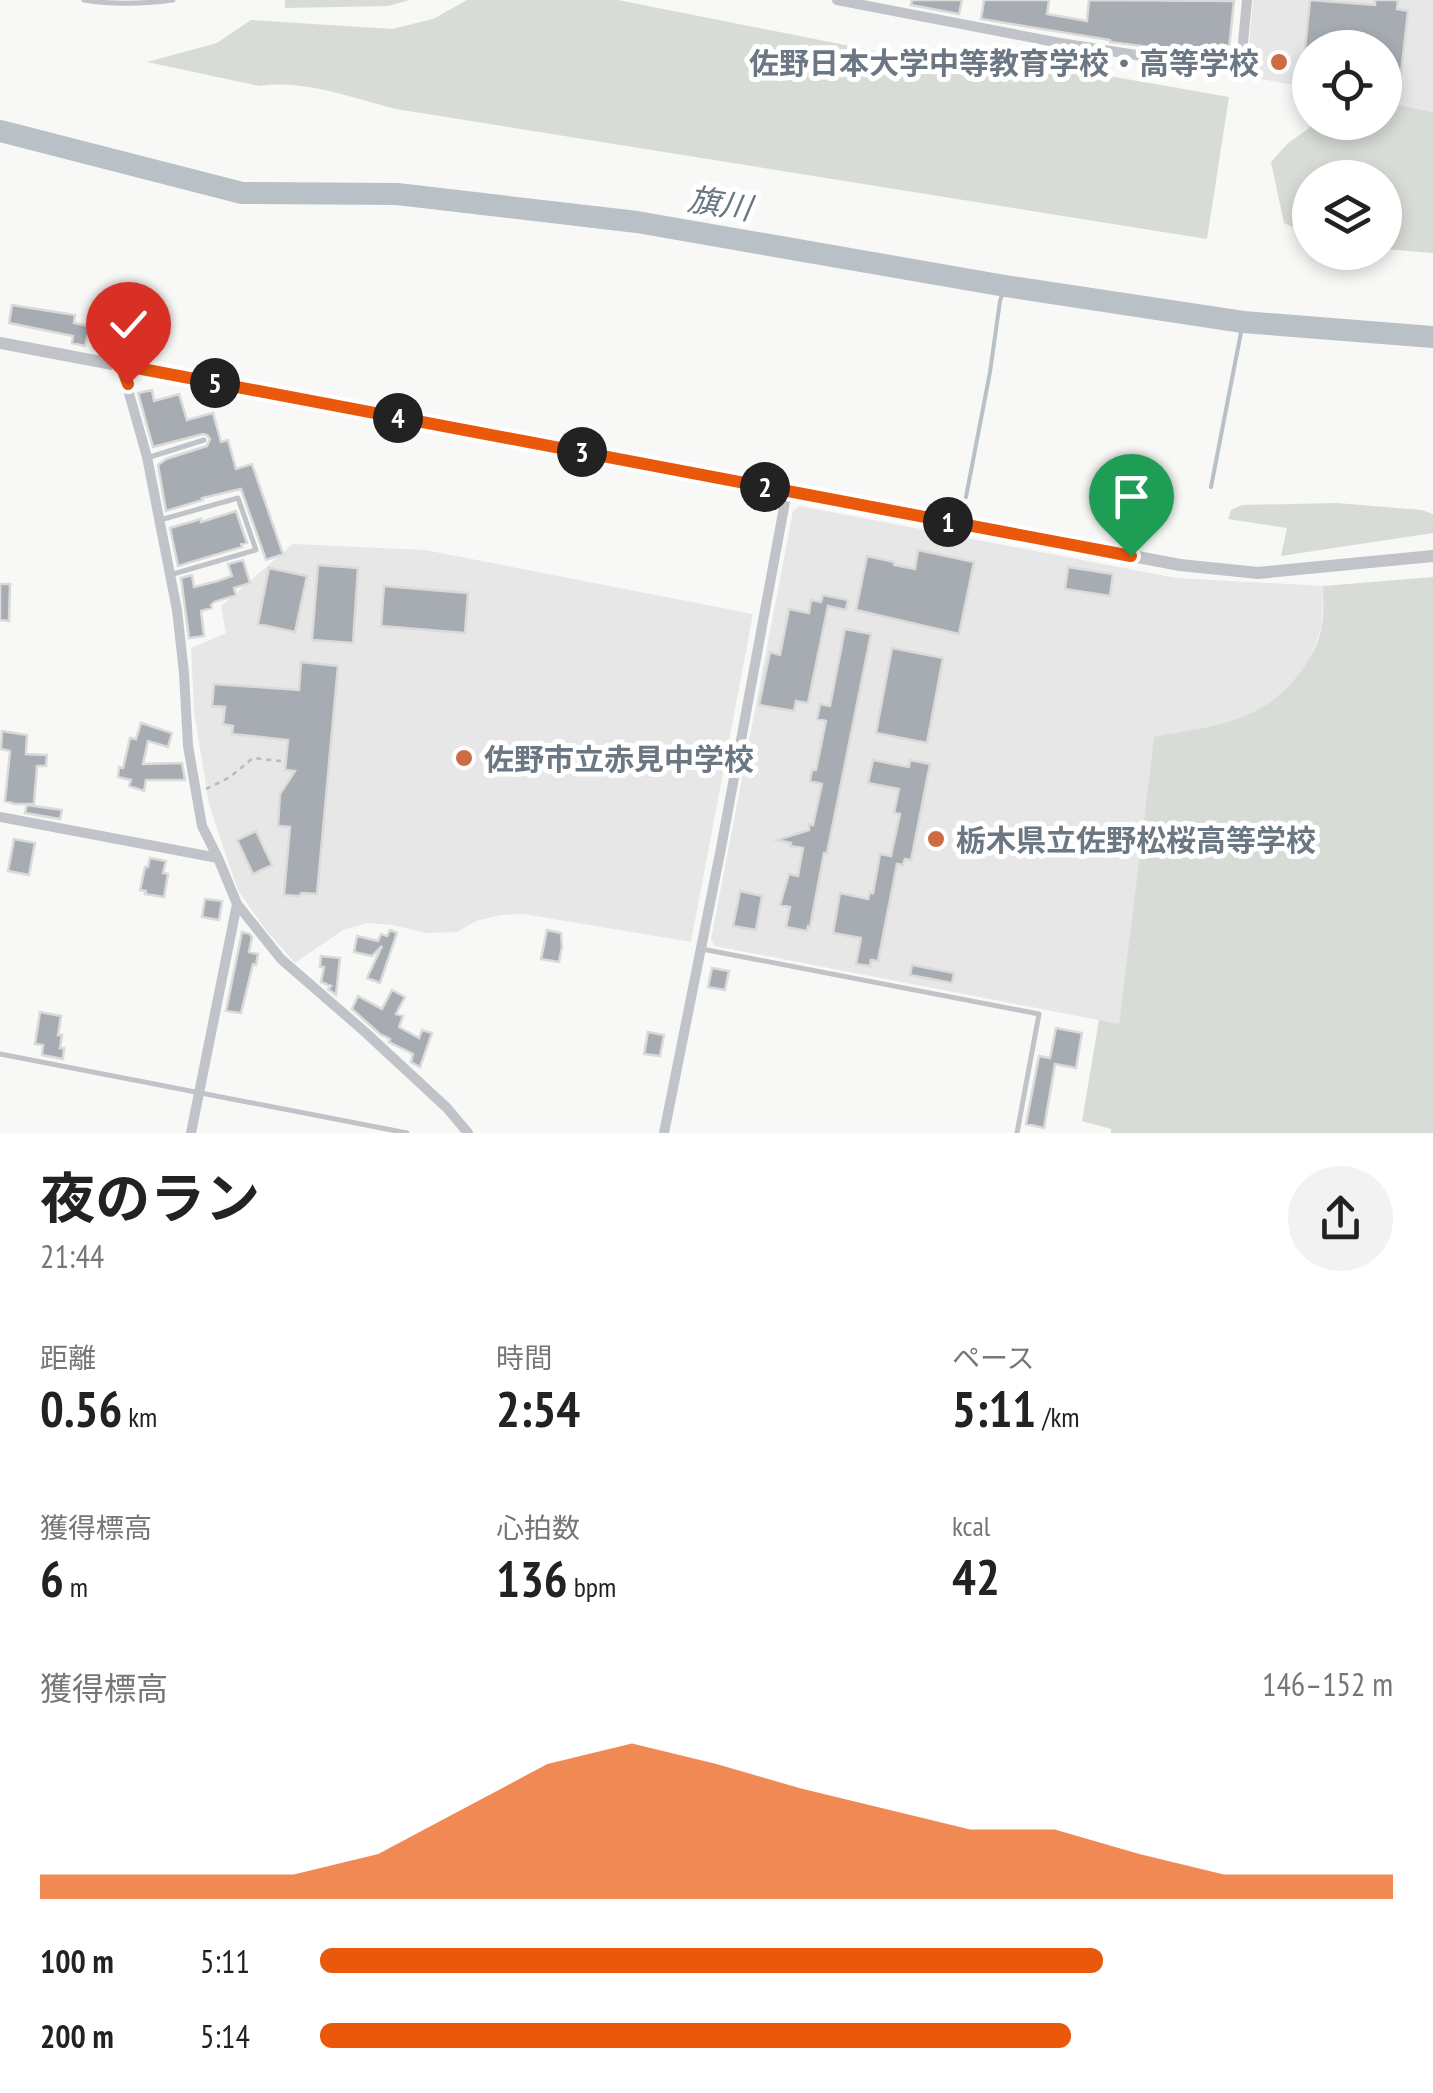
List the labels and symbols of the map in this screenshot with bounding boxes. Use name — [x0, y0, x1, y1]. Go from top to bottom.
place label: 佐野日本大学中等教育学校・高等学校 — [749, 43, 1259, 82]
marker: 佐野日本大学中等教育学校・高等学校 — [1268, 51, 1290, 73]
water label: 旗川 — [685, 177, 758, 229]
pin — [86, 282, 171, 385]
pin: 5 — [190, 358, 240, 408]
pin: 4 — [373, 393, 423, 443]
pin: 3 — [557, 427, 607, 477]
pin — [1089, 454, 1174, 557]
pin: 2 — [740, 462, 790, 512]
pin: 1 — [923, 497, 973, 547]
place label: 佐野市立赤見中学校 — [484, 739, 754, 778]
marker: 佐野市立赤見中学校 — [453, 747, 475, 769]
place label: 栃木県立佐野松桜高等学校 — [956, 820, 1316, 859]
marker: 栃木県立佐野松桜高等学校 — [925, 828, 947, 850]

